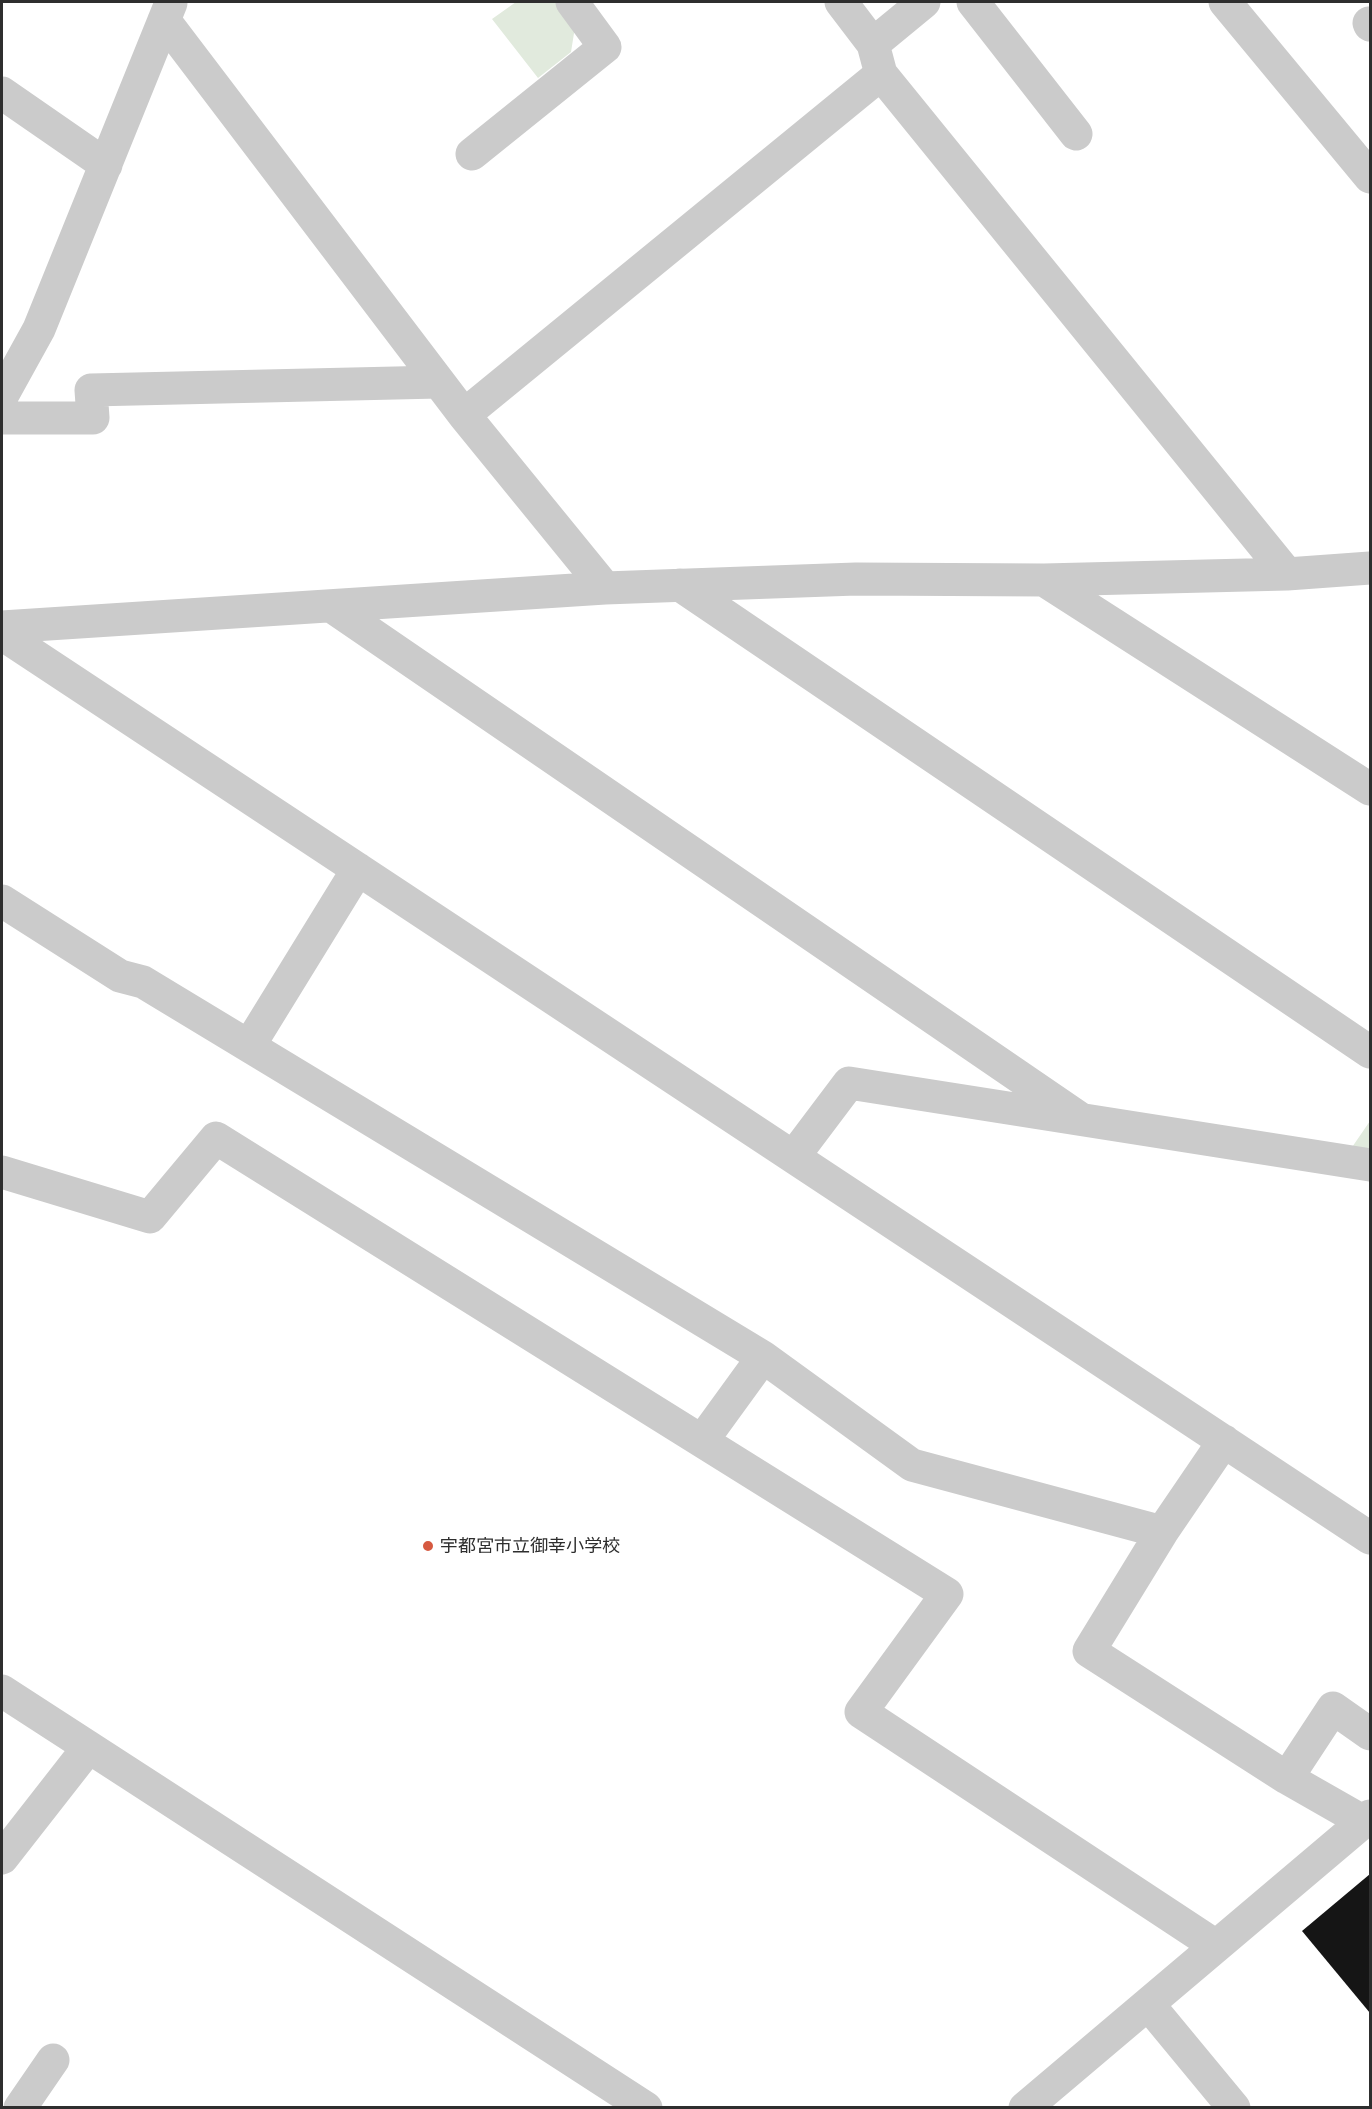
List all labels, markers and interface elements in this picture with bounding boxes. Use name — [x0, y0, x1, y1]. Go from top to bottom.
place label: 宇都宮市立御幸小学校 — [440, 1535, 620, 1557]
marker: 宇都宮市立御幸小学校 — [421, 1539, 435, 1553]

